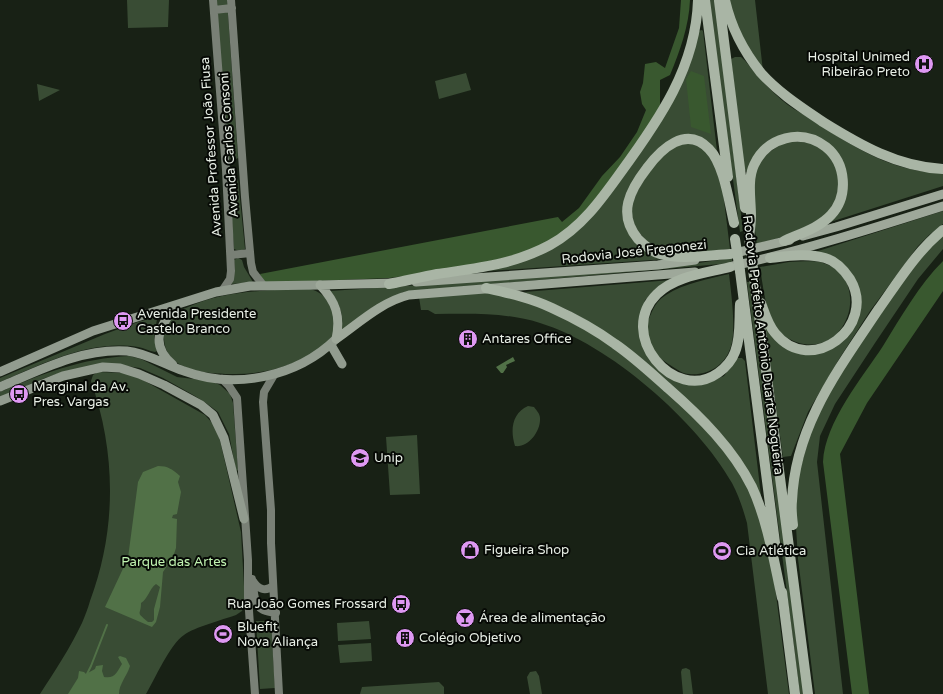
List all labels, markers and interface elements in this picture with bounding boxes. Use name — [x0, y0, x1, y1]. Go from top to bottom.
place label: Hospital Unimed Ribeirão Preto — [808, 49, 910, 80]
hospital icon: Hospital Unimed Ribeirão Preto — [913, 53, 935, 75]
street label: Avenida Professor João Fiusa — [197, 56, 225, 238]
street label: Avenida Carlos Consoni — [216, 72, 242, 218]
street label: Rodovia Prefeito Antônio Duarte Nogueira — [739, 214, 787, 476]
street label: Rodovia José Fregonezi — [561, 236, 707, 268]
place label: Avenida Presidente Castelo Branco — [137, 306, 256, 337]
bus stop icon: Avenida Presidente Castelo Branco — [112, 310, 134, 332]
building icon: Antares Office — [457, 328, 479, 350]
place label: Antares Office — [482, 331, 572, 347]
place label: Marginal da Av. Pres. Vargas — [33, 379, 129, 410]
bus stop icon: Marginal da Av. Pres. Vargas — [8, 383, 30, 405]
school or university icon: Unip — [349, 447, 371, 469]
place label: Unip — [374, 450, 403, 466]
shop icon: Figueira Shop — [459, 539, 481, 561]
sports icon: Cia Atlética — [711, 540, 733, 562]
place label: Figueira Shop — [484, 542, 569, 558]
place label: Cia Atlética — [736, 543, 806, 559]
park label: Parque das Artes — [121, 554, 227, 570]
bus stop icon: Rua João Gomes Frossard — [390, 593, 412, 615]
place label: Rua João Gomes Frossard — [227, 596, 387, 612]
bar icon: Área de alimentação — [454, 607, 476, 629]
place label: Área de alimentação — [479, 610, 606, 626]
place label: Bluefit Nova Aliança — [237, 619, 318, 650]
sports icon: Bluefit Nova Aliança — [212, 623, 234, 645]
building icon: Colégio Objetivo — [394, 627, 416, 649]
place label: Colégio Objetivo — [419, 630, 521, 646]

